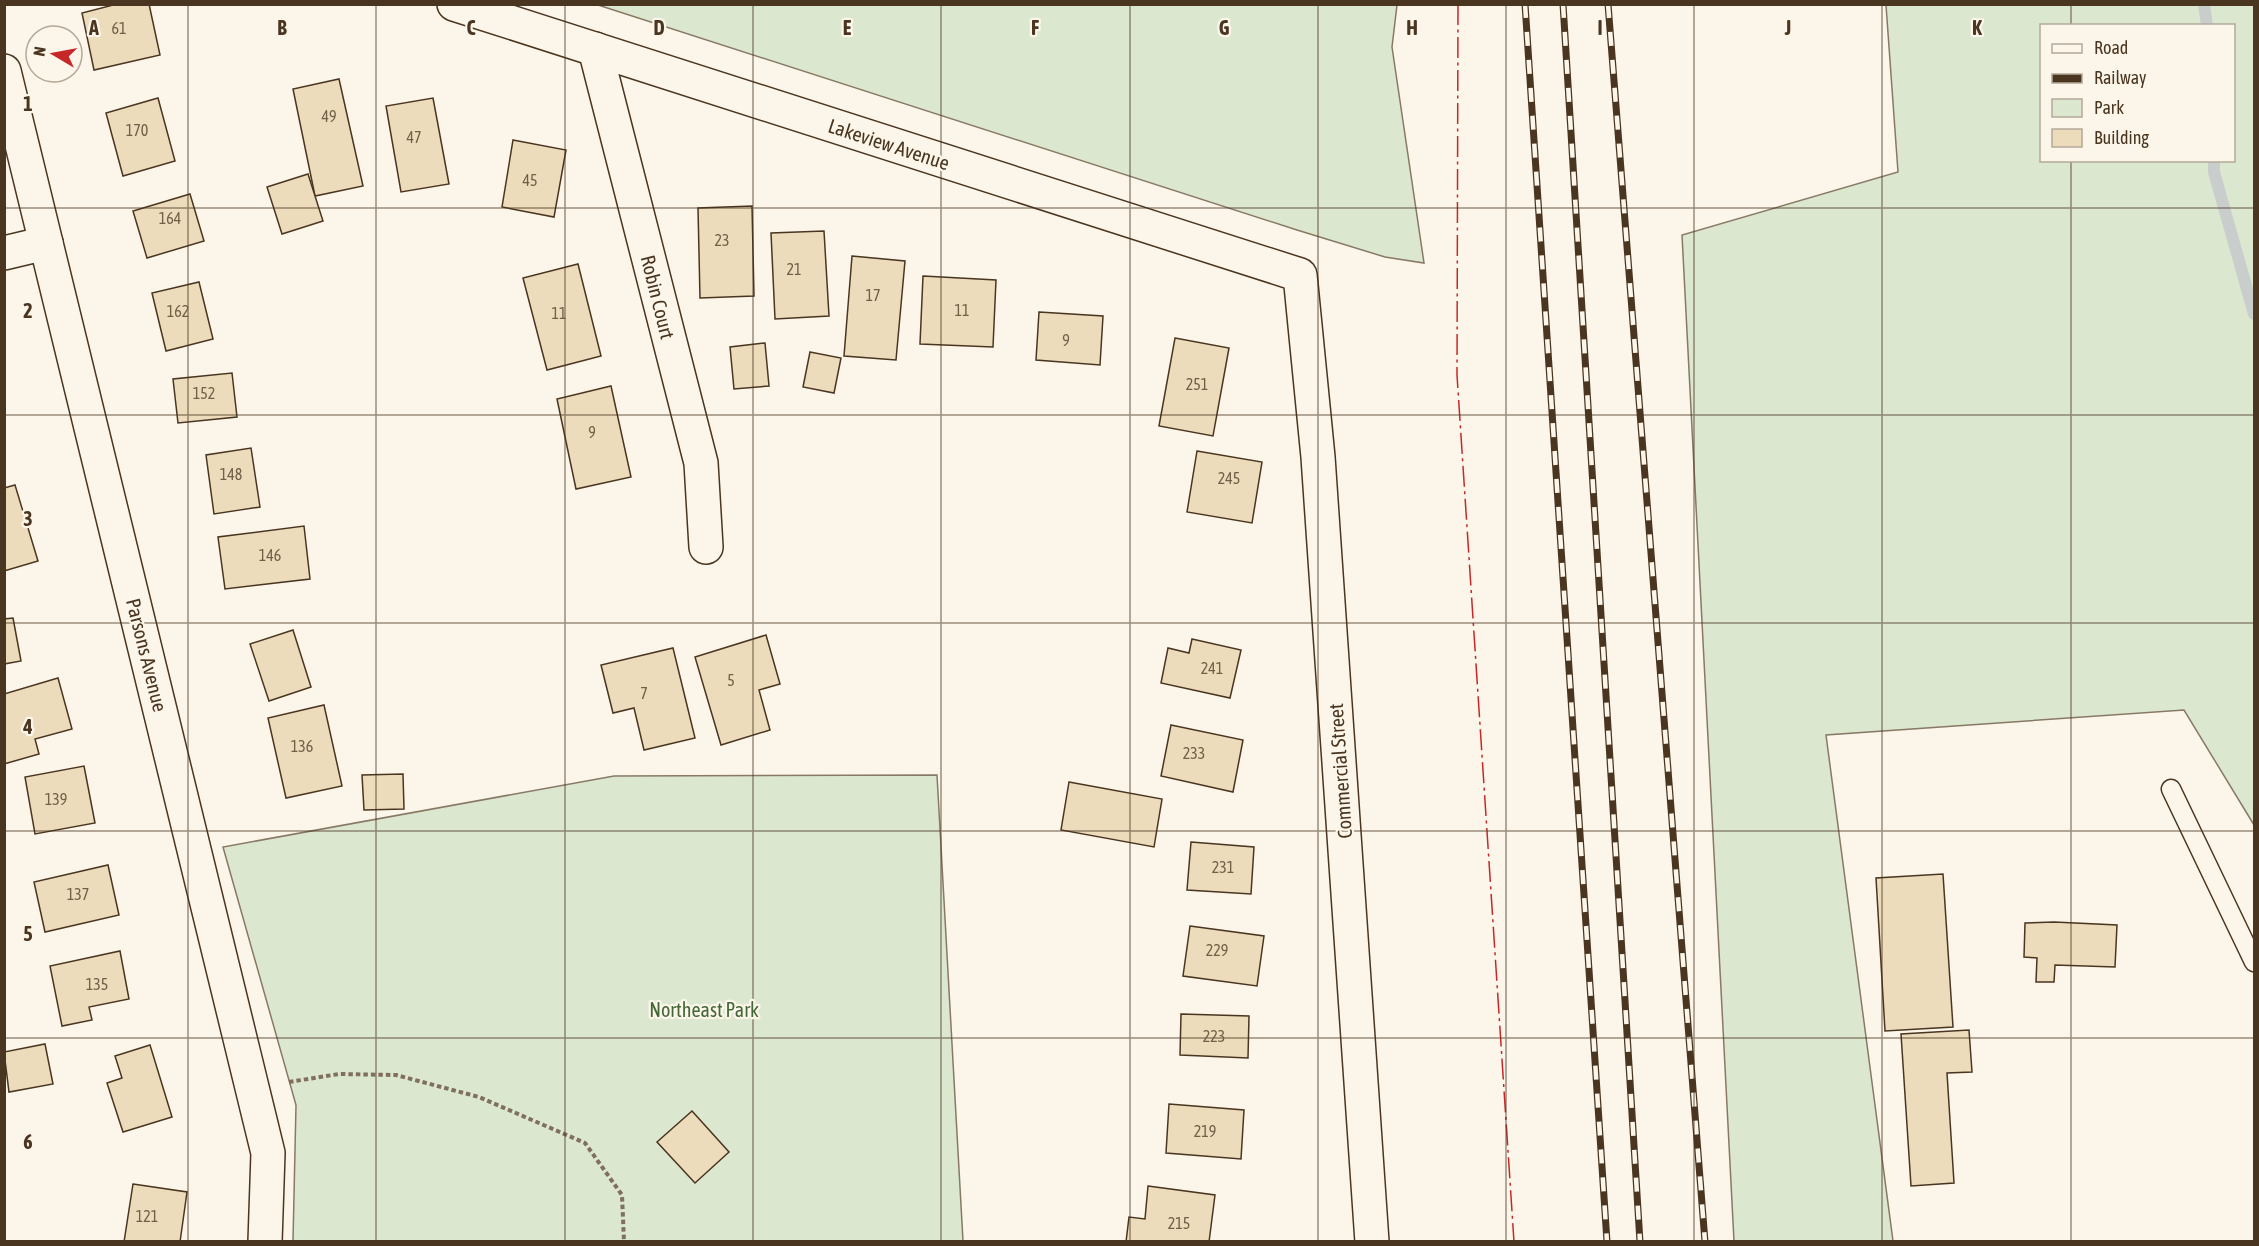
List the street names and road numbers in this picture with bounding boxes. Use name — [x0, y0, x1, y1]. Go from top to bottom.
street label: Lakeview Avenue — [825, 114, 953, 174]
street label: Robin Court — [637, 253, 680, 341]
street label: Parsons Avenue — [122, 596, 172, 714]
street label: Commercial Street — [1324, 702, 1356, 839]

